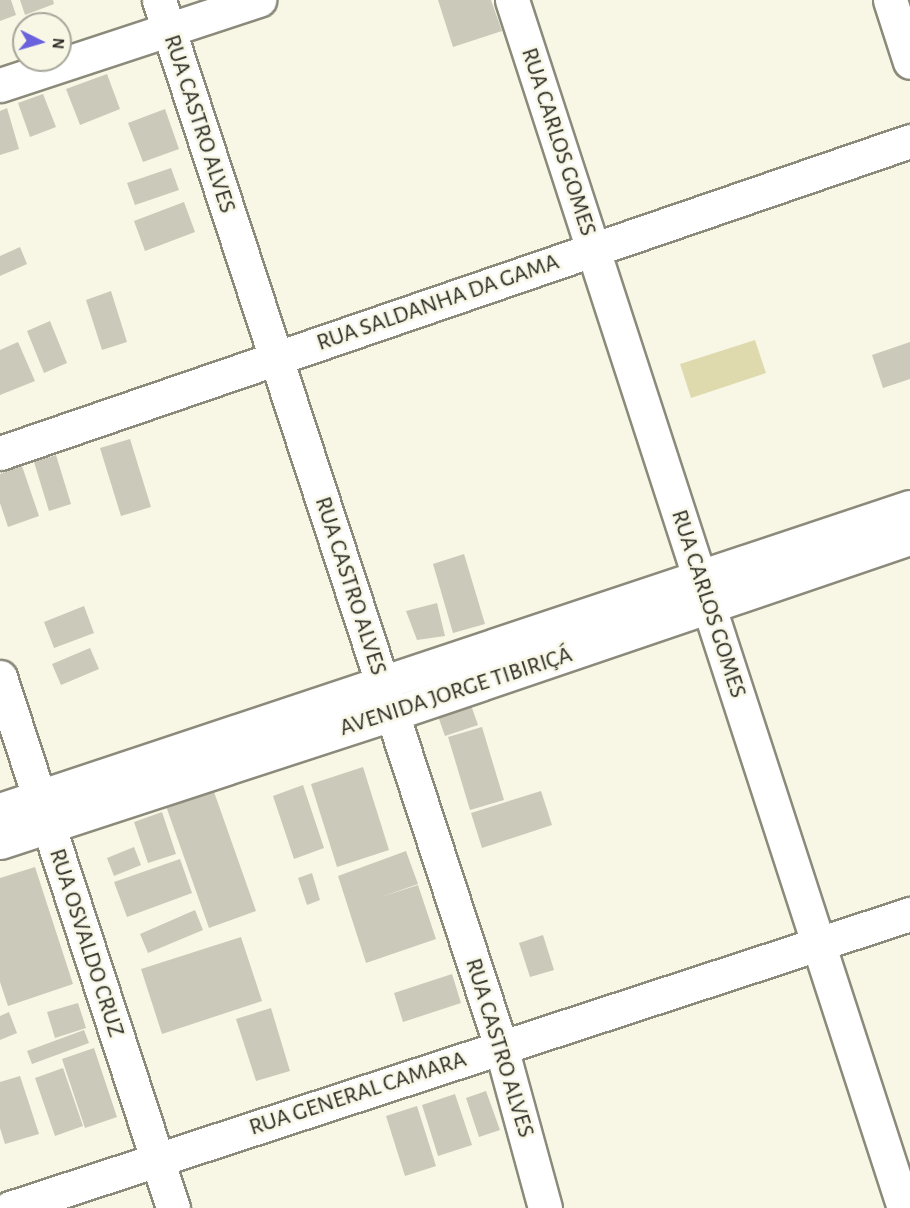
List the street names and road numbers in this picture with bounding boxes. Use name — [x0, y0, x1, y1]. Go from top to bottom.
street label: RUA CASTRO ALVES — [157, 31, 241, 217]
street label: RUA CARLOS GOMES — [514, 44, 602, 240]
street label: RUA SALDANHA DA GAMA — [313, 248, 563, 358]
street label: RUA CASTRO ALVES — [308, 493, 392, 679]
street label: RUA CARLOS GOMES — [664, 506, 752, 702]
street label: AVENIDA JORGE TIBIRIÇÁ — [336, 641, 576, 743]
street label: RUA OSVALDO CRUZ — [42, 845, 130, 1041]
street label: RUA CASTRO ALVES — [458, 955, 540, 1141]
street label: RUA GENERAL CAMARA — [246, 1045, 470, 1143]

